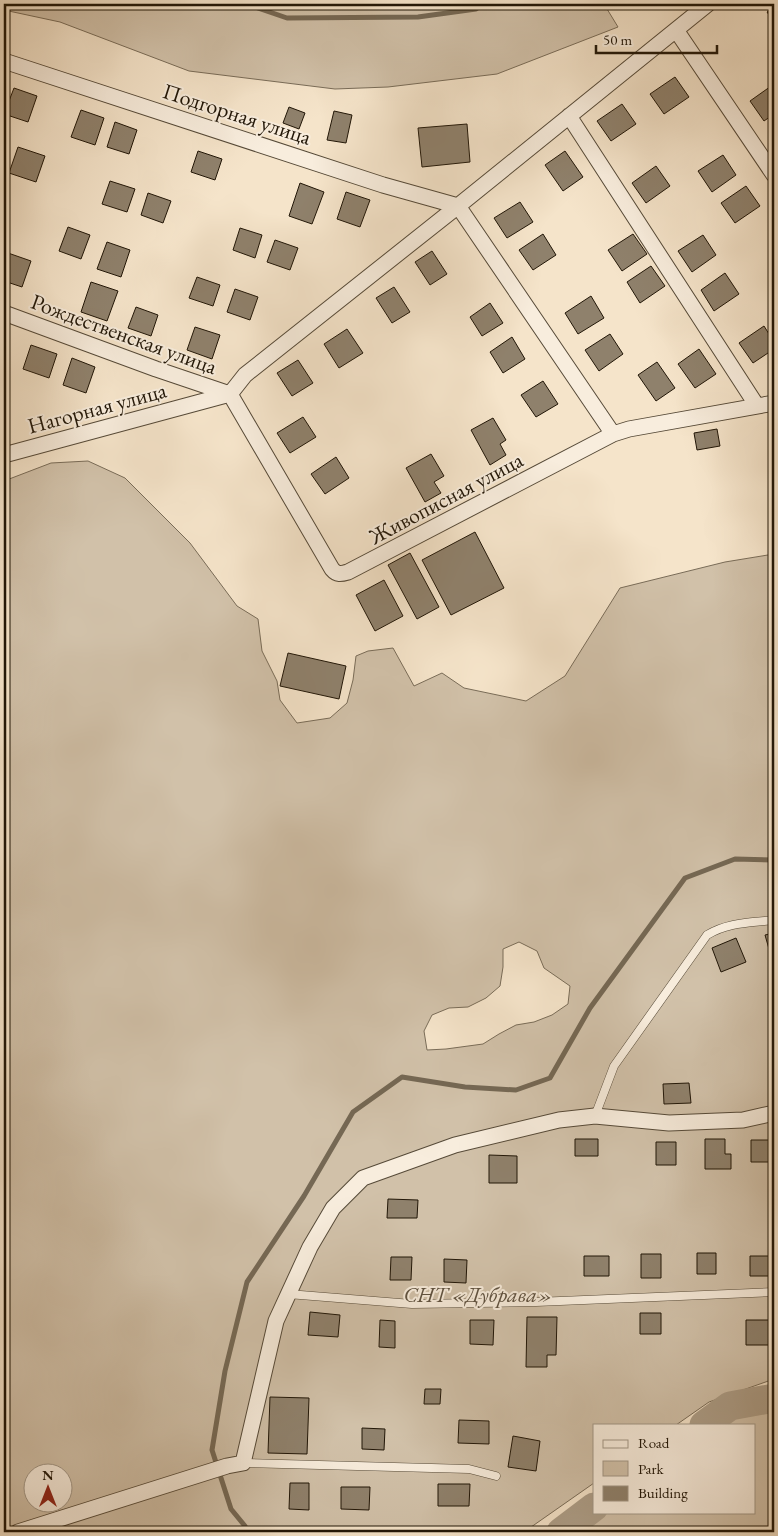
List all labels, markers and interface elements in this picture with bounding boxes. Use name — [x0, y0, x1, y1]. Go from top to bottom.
scale bar — [596, 22, 717, 54]
text: 50 m — [603, 30, 632, 49]
street label: Подгорная улица — [159, 76, 315, 152]
street label: Рождественская улица — [27, 287, 221, 381]
street label: Нагорная улица — [24, 375, 170, 440]
street label: Живописная улица — [363, 445, 528, 551]
park label: СНТ «Дубрава» — [403, 1280, 553, 1309]
legend — [593, 1424, 756, 1514]
text: Road — [638, 1433, 670, 1452]
text: Park — [638, 1459, 665, 1478]
north arrow — [22, 1464, 72, 1514]
text: N — [42, 1466, 54, 1484]
text: Building — [638, 1483, 688, 1502]

